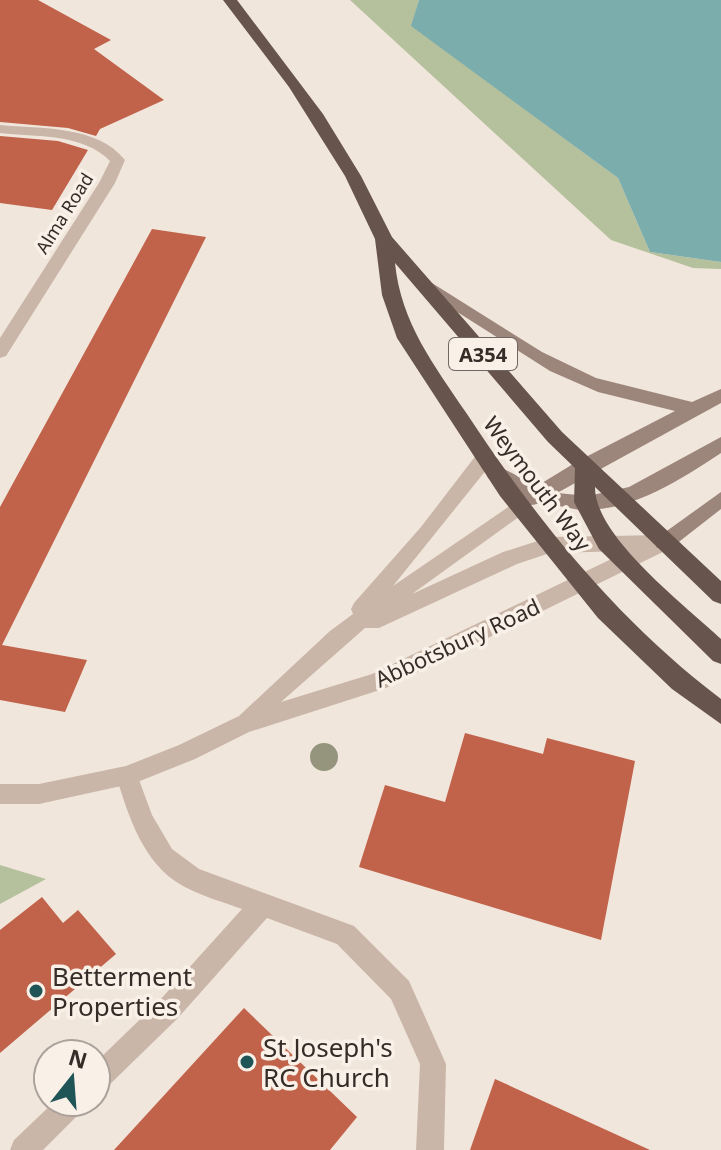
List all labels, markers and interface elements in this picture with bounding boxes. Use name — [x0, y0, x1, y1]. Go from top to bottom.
street label: Alma Road — [30, 168, 98, 258]
road number: A354 — [449, 338, 517, 370]
street label: Weymouth Way — [477, 409, 599, 557]
street label: Abbotsbury Road — [370, 591, 544, 693]
place label: Betterment Properties — [52, 958, 192, 1024]
marker: Betterment Properties — [27, 982, 45, 1000]
place label: St Joseph's RC Church — [263, 1029, 393, 1095]
north arrow — [32, 1038, 112, 1118]
text: N — [65, 1041, 91, 1075]
marker: St Joseph's RC Church — [238, 1053, 256, 1071]

